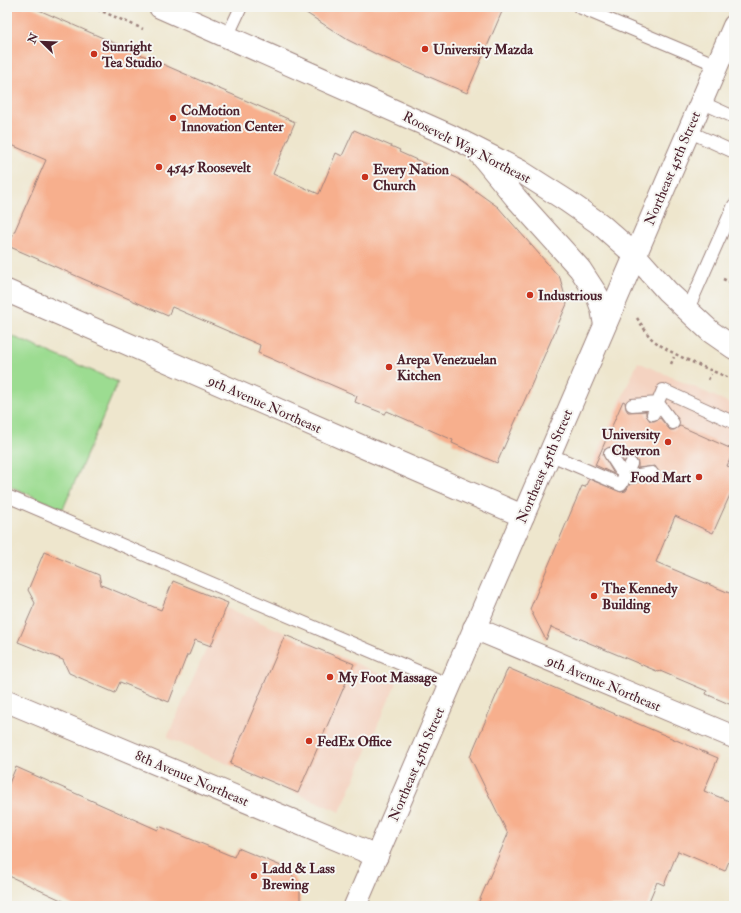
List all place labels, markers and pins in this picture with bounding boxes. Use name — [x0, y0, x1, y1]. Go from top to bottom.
place label: Sunright Tea Studio — [101, 38, 162, 71]
place label: University Mazda — [433, 41, 534, 59]
marker: University Mazda — [420, 44, 430, 54]
marker: Sunright Tea Studio — [89, 49, 99, 59]
place label: CoMotion Innovation Center — [181, 102, 284, 135]
marker: CoMotion Innovation Center — [168, 113, 178, 123]
place label: 4545 Roosevelt — [166, 159, 251, 176]
place label: Every Nation Church — [373, 161, 450, 194]
marker: 4545 Roosevelt — [154, 162, 164, 172]
marker: Every Nation Church — [360, 172, 370, 182]
place label: Industrious — [538, 287, 602, 304]
marker: Industrious — [525, 290, 535, 300]
place label: Arepa Venezuelan Kitchen — [396, 351, 498, 384]
marker: Arepa Venezuelan Kitchen — [384, 362, 394, 372]
place label: University Chevron — [602, 426, 661, 459]
marker: University Chevron — [663, 437, 673, 447]
place label: Food Mart — [630, 469, 691, 486]
marker: Food Mart — [694, 472, 704, 482]
place label: The Kennedy Building — [601, 580, 678, 614]
marker: The Kennedy Building — [589, 591, 599, 601]
place label: My Foot Massage — [337, 669, 437, 687]
marker: My Foot Massage — [325, 672, 335, 682]
place label: FedEx Office — [317, 733, 392, 750]
marker: FedEx Office — [304, 736, 314, 746]
place label: Ladd & Lass Brewing — [262, 860, 335, 894]
marker: Ladd & Lass Brewing — [249, 871, 259, 881]

